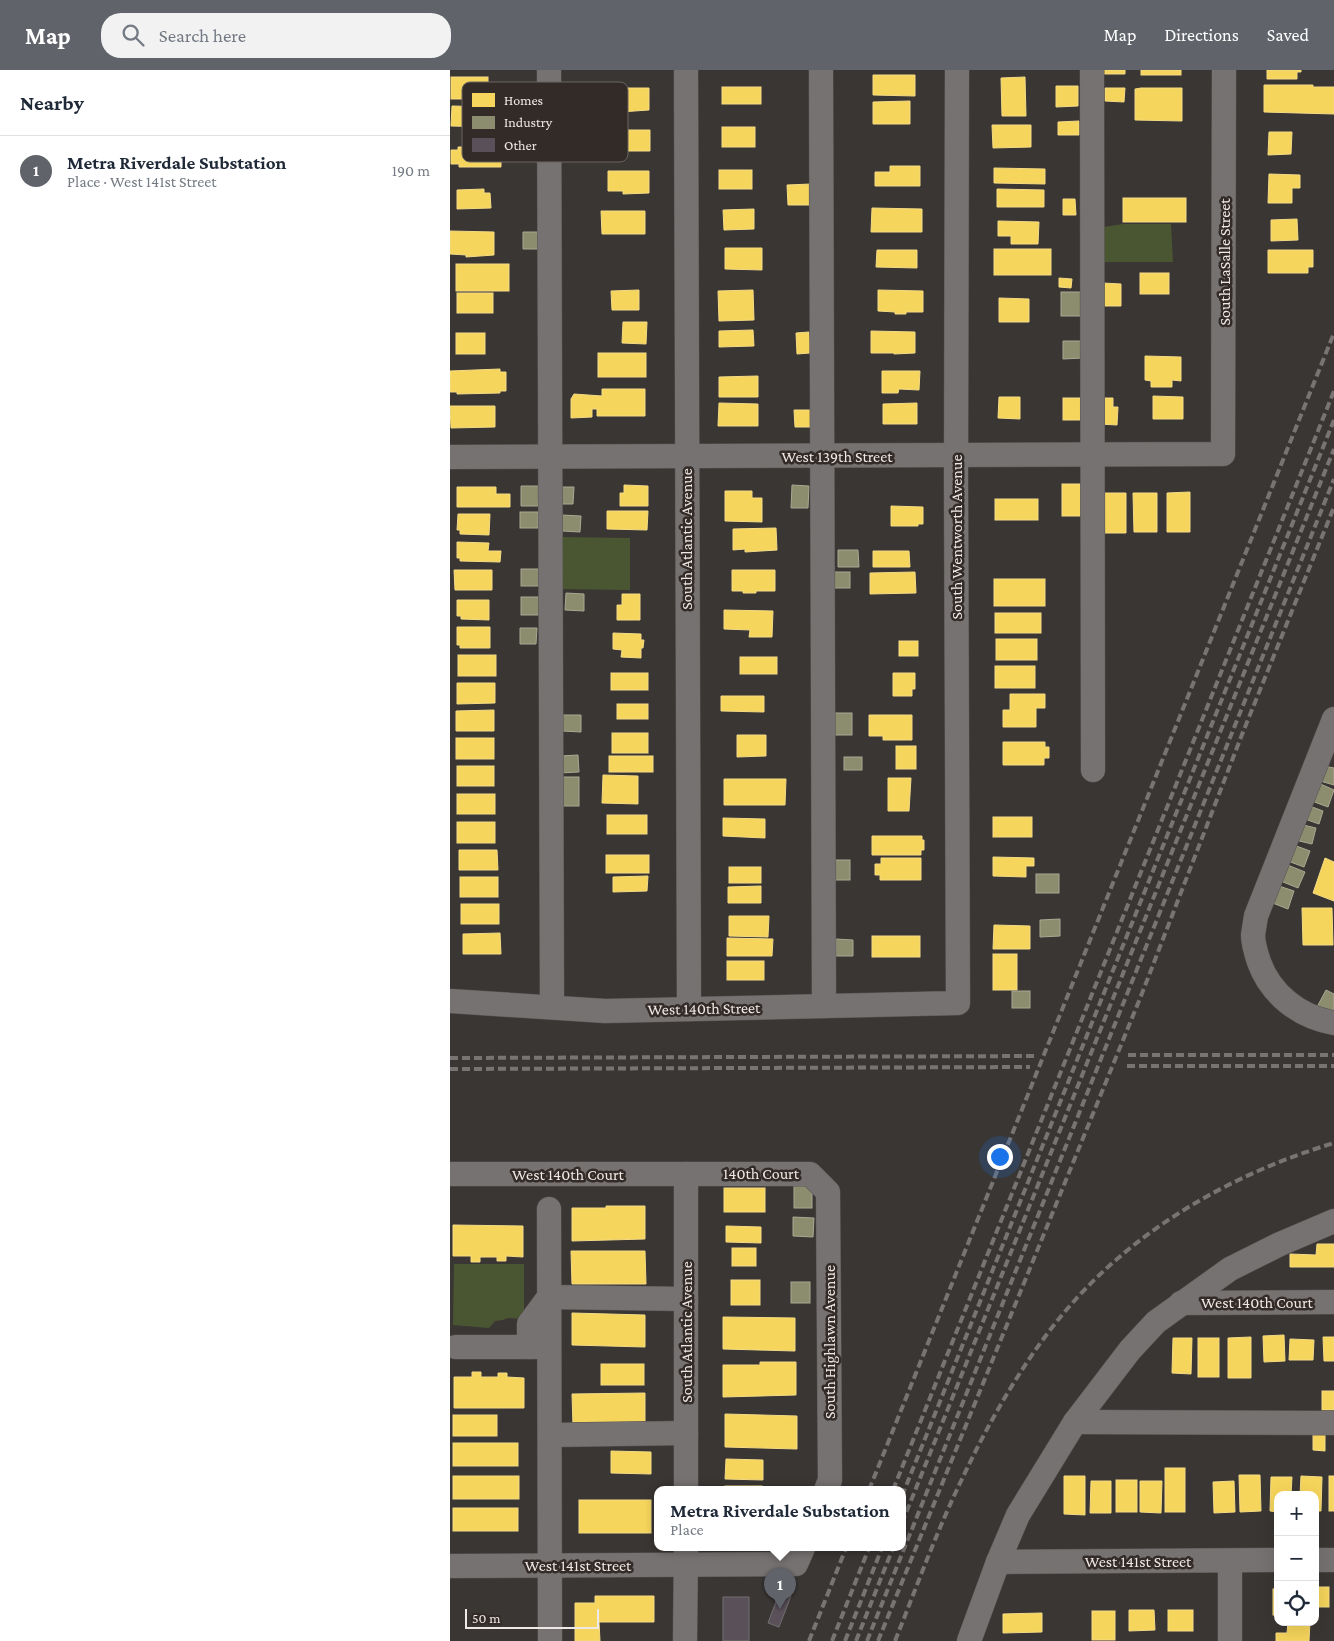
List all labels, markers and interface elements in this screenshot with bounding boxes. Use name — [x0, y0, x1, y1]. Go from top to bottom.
search box — [101, 13, 451, 58]
icon: search — [119, 21, 147, 49]
text: Map — [25, 22, 71, 49]
text: Search here — [159, 25, 246, 46]
text: Map — [1104, 25, 1136, 45]
text: Directions — [1164, 25, 1239, 45]
text: Saved — [1267, 25, 1309, 45]
legend — [462, 82, 628, 162]
text: Nearby — [20, 91, 84, 115]
text: Homes — [504, 92, 543, 108]
text: Industry — [504, 114, 553, 130]
text: Other — [504, 137, 537, 153]
text: Metra Riverdale Substation — [67, 152, 287, 173]
text: 1 — [33, 162, 39, 179]
text: 190 m — [392, 162, 430, 179]
text: Place · West 141st Street — [67, 173, 217, 190]
street label: South LaSalle Street — [1216, 198, 1233, 326]
street label: West 139th Street — [782, 448, 893, 465]
street label: South Wentworth Avenue — [948, 455, 965, 619]
street label: South Atlantic Avenue — [678, 468, 695, 610]
street label: West 140th Street — [648, 999, 761, 1018]
your location — [987, 1144, 1013, 1170]
street label: 140th Court — [723, 1165, 800, 1182]
street label: West 140th Court — [512, 1166, 625, 1183]
street label: South Atlantic Avenue — [678, 1261, 695, 1403]
street label: South Highlawn Avenue — [821, 1265, 839, 1419]
street label: West 140th Court — [1201, 1294, 1314, 1311]
popup — [654, 1486, 906, 1551]
map controls — [1274, 1491, 1319, 1626]
button: + — [1274, 1491, 1319, 1536]
text: Metra Riverdale Substation — [670, 1500, 890, 1521]
text: Place — [670, 1521, 703, 1538]
button: − — [1274, 1536, 1319, 1581]
street label: West 141st Street — [1085, 1553, 1192, 1570]
street label: West 141st Street — [525, 1557, 632, 1574]
pin: 1 — [764, 1568, 796, 1609]
button: locate — [1274, 1581, 1319, 1626]
scale bar — [465, 1606, 599, 1629]
text: 50 m — [472, 1610, 500, 1626]

